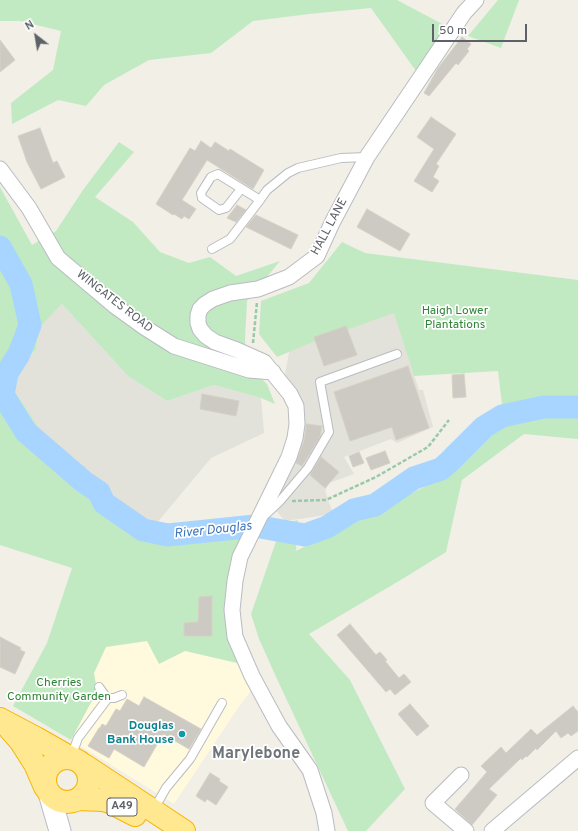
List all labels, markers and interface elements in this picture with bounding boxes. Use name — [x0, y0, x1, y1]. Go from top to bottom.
north arrow — [16, 16, 56, 56]
scale bar — [434, 16, 529, 42]
text: N — [23, 18, 37, 34]
text: 50 m — [439, 23, 467, 39]
street label: HALL LANE — [309, 196, 351, 258]
street label: WINGATES ROAD — [73, 268, 155, 336]
park label: Haigh Lower Plantations — [422, 305, 488, 333]
water label: River Douglas — [173, 519, 253, 543]
park label: Cherries Community Garden — [7, 677, 111, 705]
place label: Douglas Bank House — [107, 720, 174, 748]
marker: Douglas Bank House — [177, 729, 187, 739]
district label: Marylebone — [212, 745, 300, 765]
road number: A49 — [107, 798, 137, 816]

